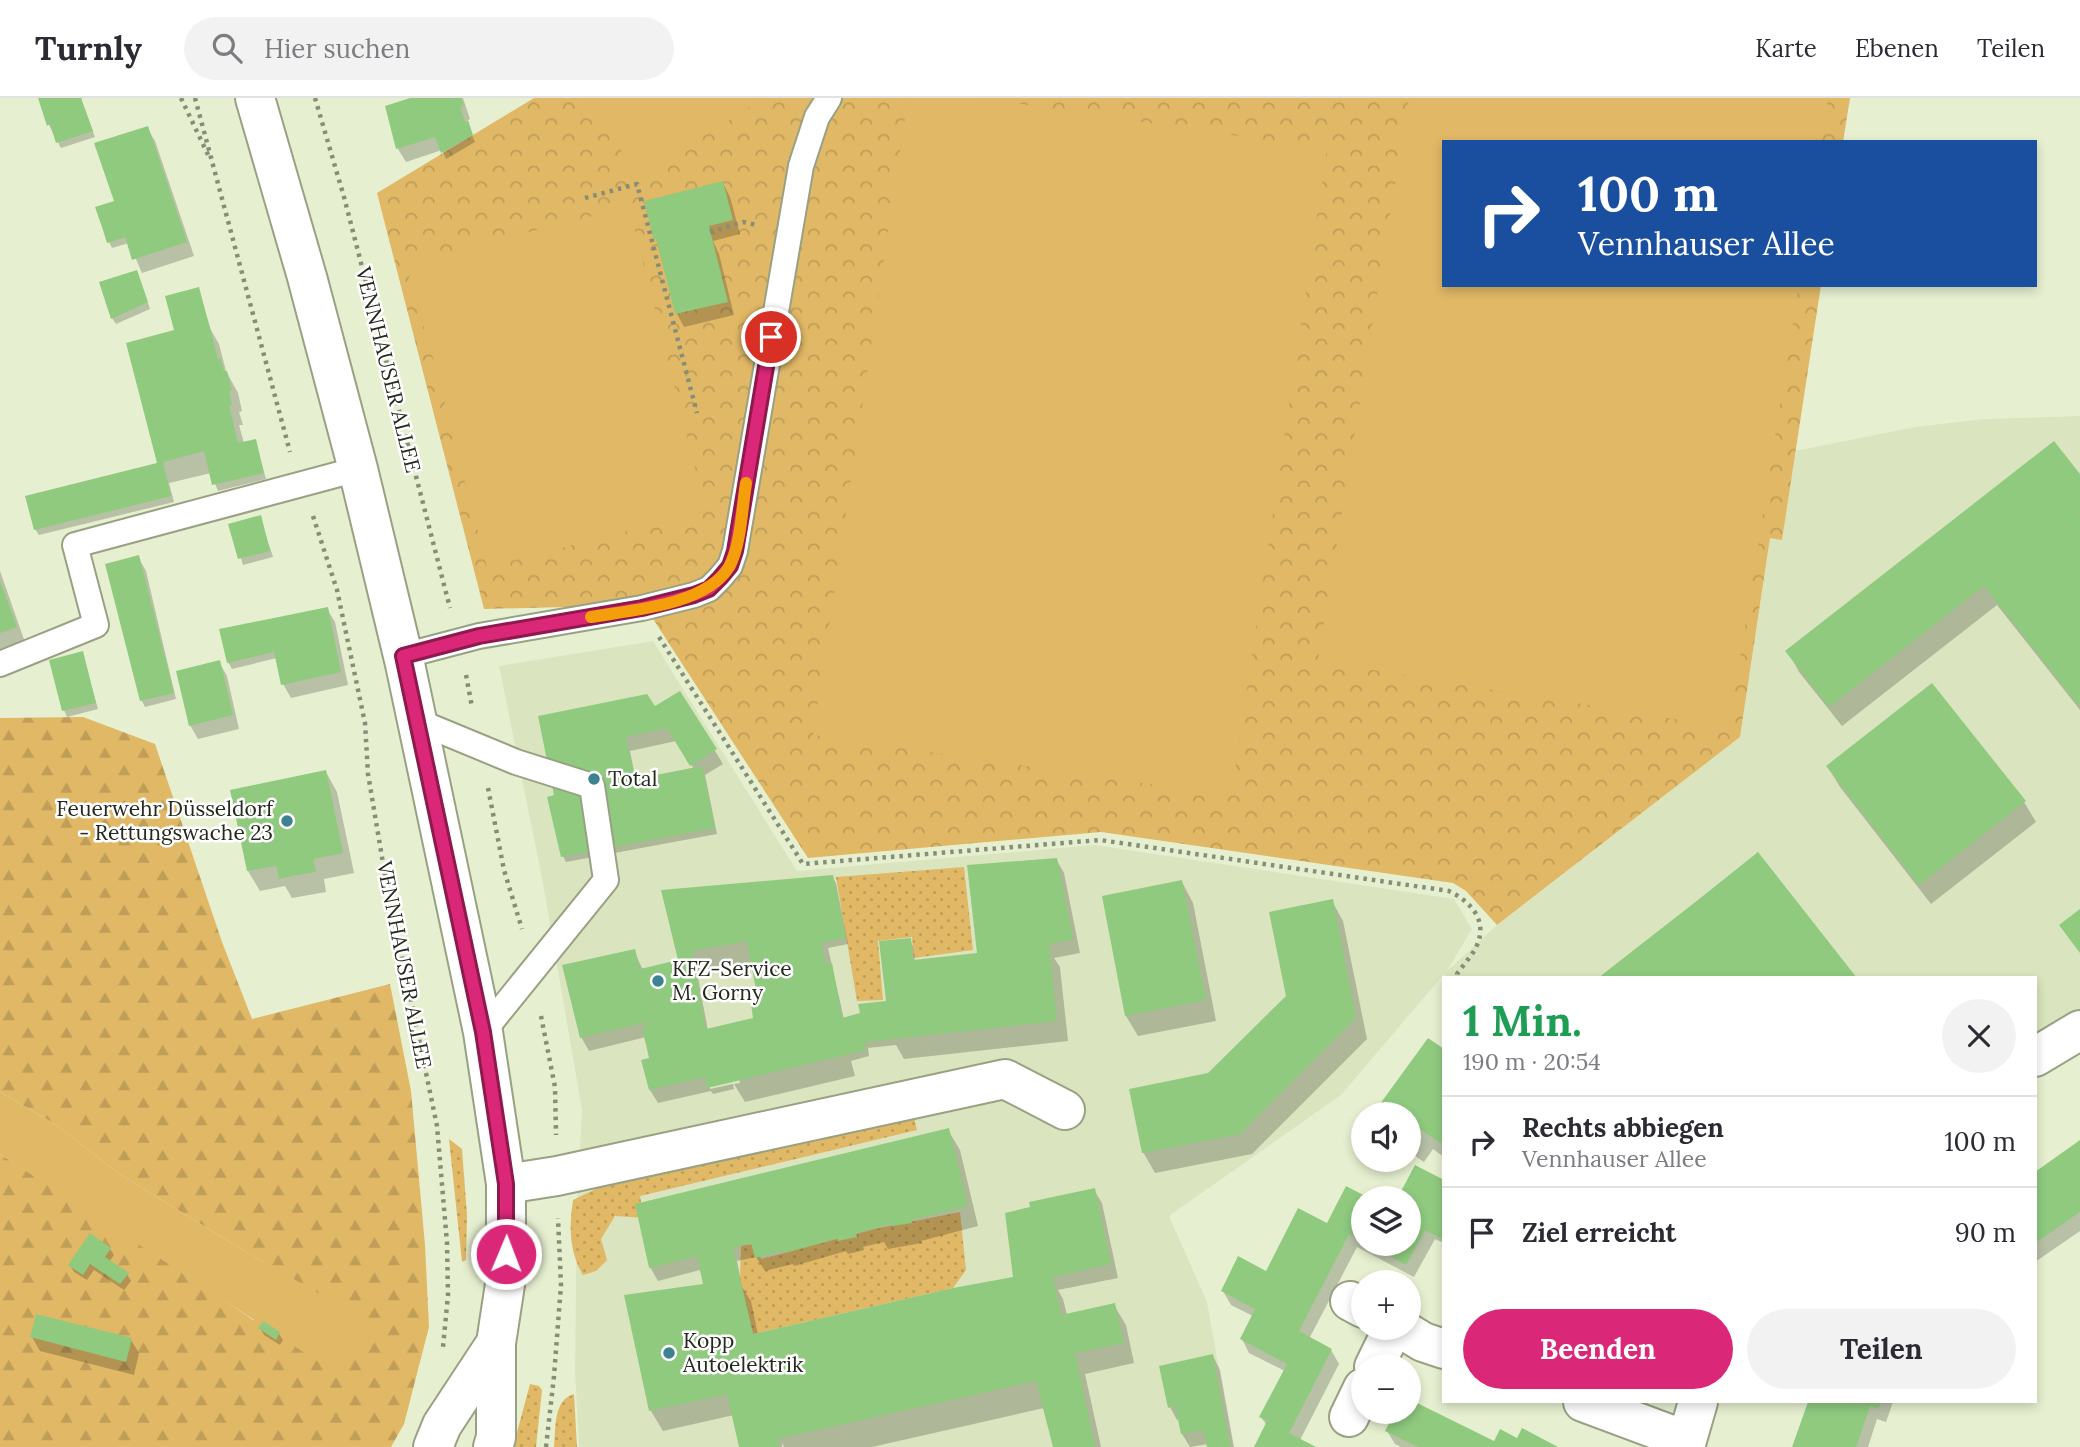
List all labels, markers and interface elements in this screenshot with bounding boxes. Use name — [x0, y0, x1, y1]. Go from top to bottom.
search box — [184, 17, 674, 80]
text: Turnly — [35, 27, 142, 69]
icon: search — [208, 29, 246, 67]
text: Hier suchen — [264, 32, 410, 65]
text: Karte — [1755, 33, 1817, 64]
text: Ebenen — [1855, 33, 1939, 64]
text: Teilen — [1977, 33, 2045, 64]
text: 100 m — [1578, 162, 1718, 224]
icon: right — [1463, 168, 1554, 259]
text: Vennhauser Allee — [1578, 223, 1835, 264]
street label: VENNHAUSER ALLEE — [350, 263, 427, 475]
pin — [741, 307, 801, 367]
icon: arrive — [752, 318, 790, 356]
place label: Total — [608, 765, 657, 792]
marker: Total — [586, 771, 602, 787]
place label: Feuerwehr Düsseldorf - Rettungswache 23 — [56, 795, 275, 846]
marker: Feuerwehr Düsseldorf - Rettungswache 23 — [279, 813, 295, 829]
street label: VENNHAUSER ALLEE — [371, 858, 438, 1071]
place label: KFZ-Service M. Gorny — [672, 955, 792, 1006]
marker: KFZ-Service M. Gorny — [650, 973, 666, 989]
text: 1 Min. — [1463, 994, 1582, 1048]
button: close — [1942, 999, 2016, 1073]
text: 190 m · 20:54 — [1463, 1047, 1601, 1076]
map controls — [1351, 1102, 1421, 1424]
button: sound — [1351, 1102, 1421, 1172]
text: Rechts abbiegen — [1522, 1111, 1724, 1144]
icon: right — [1463, 1123, 1501, 1161]
text: 100 m — [1944, 1125, 2016, 1158]
text: Vennhauser Allee — [1522, 1144, 1707, 1173]
button: layers — [1351, 1186, 1421, 1256]
icon: arrive — [1463, 1214, 1501, 1252]
text: Ziel erreicht — [1522, 1216, 1676, 1249]
text: 90 m — [1955, 1216, 2016, 1249]
position arrow — [469, 1217, 543, 1291]
button: + — [1351, 1270, 1421, 1340]
button: Beenden — [1463, 1309, 1733, 1389]
button: Teilen — [1747, 1309, 2016, 1389]
place label: Kopp Autoelektrik — [682, 1327, 804, 1378]
marker: Kopp Autoelektrik — [661, 1345, 677, 1361]
button: − — [1351, 1354, 1421, 1424]

